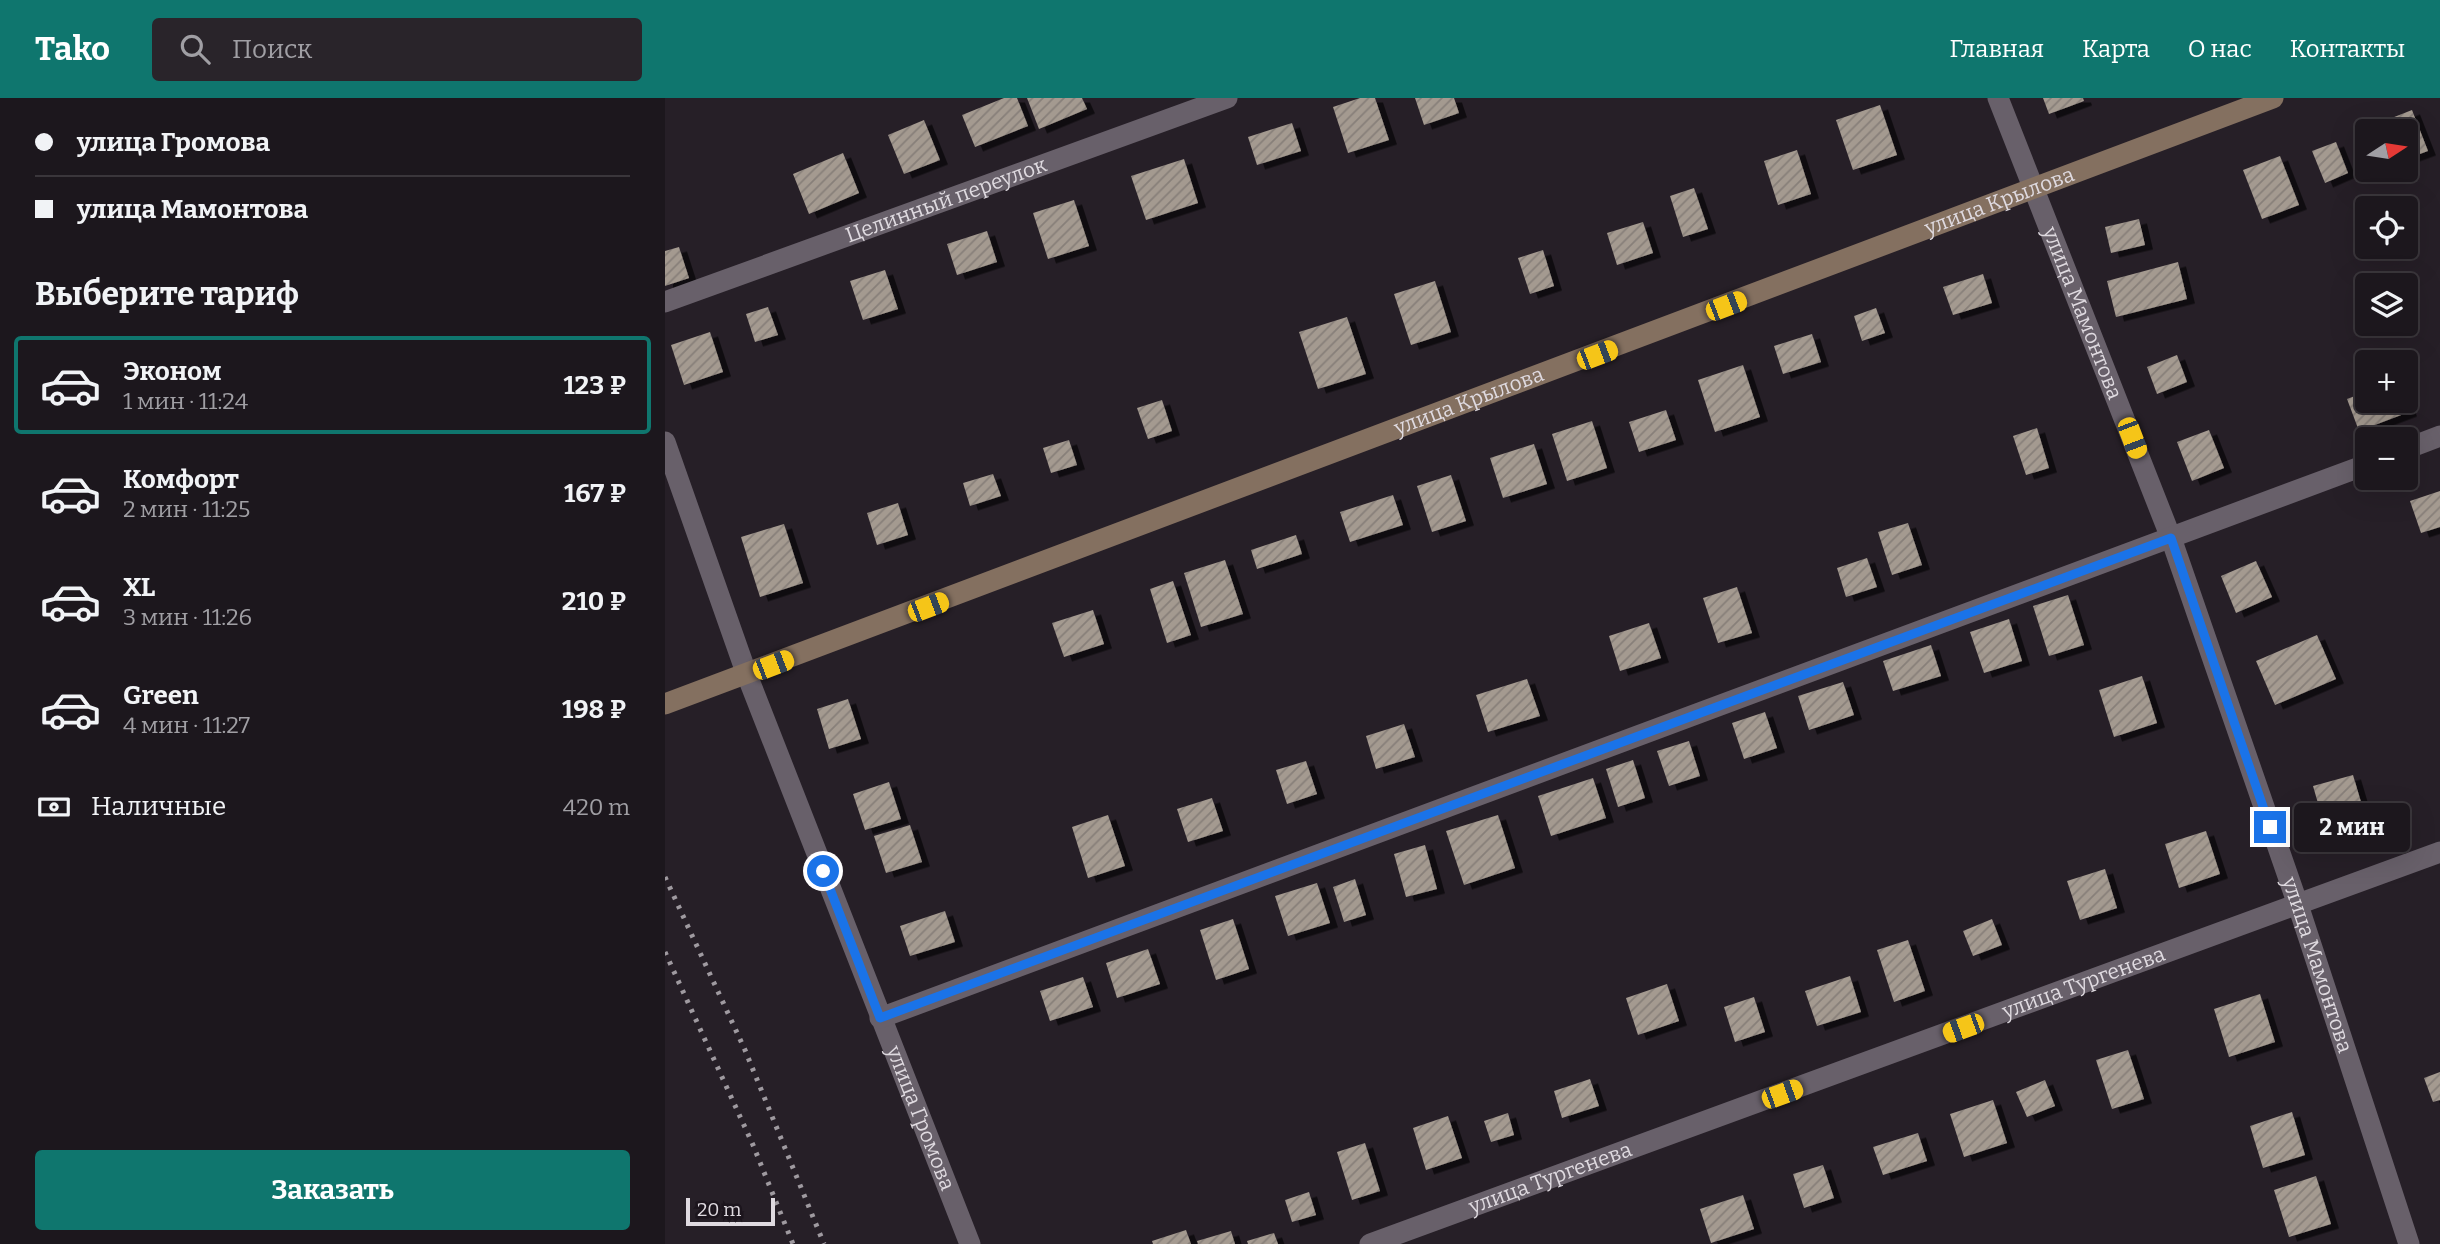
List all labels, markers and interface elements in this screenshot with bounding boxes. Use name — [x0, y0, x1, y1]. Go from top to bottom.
search box — [152, 18, 642, 81]
text: Tako — [35, 29, 110, 69]
icon: search — [176, 30, 214, 68]
text: Поиск — [232, 34, 312, 65]
text: Главная — [1949, 35, 2044, 63]
text: Карта — [2082, 35, 2150, 63]
text: О нас — [2188, 35, 2252, 63]
text: Контакты — [2290, 35, 2405, 63]
north arrow — [2355, 119, 2419, 182]
map controls — [2355, 119, 2418, 490]
text: улица Громова — [77, 127, 270, 158]
street label: Целинный переулок — [842, 151, 1051, 248]
street label: улица Крылова — [1920, 161, 2078, 241]
text: улица Мамонтова — [77, 194, 308, 225]
button: locate — [2355, 196, 2418, 259]
street label: улица Мамонтова — [2036, 222, 2128, 404]
button: layers — [2355, 273, 2418, 336]
text: Выберите тариф — [35, 275, 299, 313]
car — [1703, 289, 1750, 323]
car — [1574, 338, 1621, 372]
button: + — [2355, 350, 2418, 413]
icon: car — [39, 354, 102, 417]
text: Эконом — [123, 356, 222, 387]
street label: улица Крылова — [1389, 361, 1548, 441]
text: 123 ₽ — [563, 370, 626, 401]
text: 1 мин · 11:24 — [123, 387, 248, 415]
car — [2115, 415, 2150, 461]
button: − — [2355, 427, 2418, 490]
icon: car — [39, 462, 102, 525]
text: Комфорт — [123, 464, 239, 495]
text: 167 ₽ — [564, 478, 626, 509]
text: 2 мин · 11:25 — [123, 495, 250, 523]
icon: car — [39, 570, 102, 633]
text: XL — [123, 572, 155, 603]
text: 210 ₽ — [562, 586, 626, 617]
car — [905, 590, 952, 624]
text: 3 мин · 11:26 — [123, 603, 252, 631]
car — [750, 648, 797, 682]
icon: car — [39, 678, 102, 741]
text: Green — [123, 680, 199, 711]
text: 198 ₽ — [562, 694, 626, 725]
text: 4 мин · 11:27 — [123, 711, 250, 739]
icon: cash — [35, 788, 73, 826]
text: Наличные — [91, 791, 226, 822]
text: 420 m — [563, 793, 630, 821]
callout: 2 мин — [2295, 802, 2410, 852]
route end — [2254, 811, 2286, 843]
text: 2 мин — [2319, 813, 2385, 841]
route start — [807, 855, 839, 887]
street label: улица Мамонтова — [2276, 873, 2359, 1056]
street label: улица Тургенева — [1998, 941, 2169, 1025]
car — [1940, 1011, 1987, 1045]
street label: улица Громова — [880, 1041, 961, 1195]
car — [1759, 1077, 1806, 1111]
street label: улица Тургенева — [1464, 1136, 1636, 1220]
button: Заказать — [35, 1150, 630, 1230]
scale bar — [686, 1195, 775, 1227]
text: 20 m — [697, 1198, 741, 1221]

